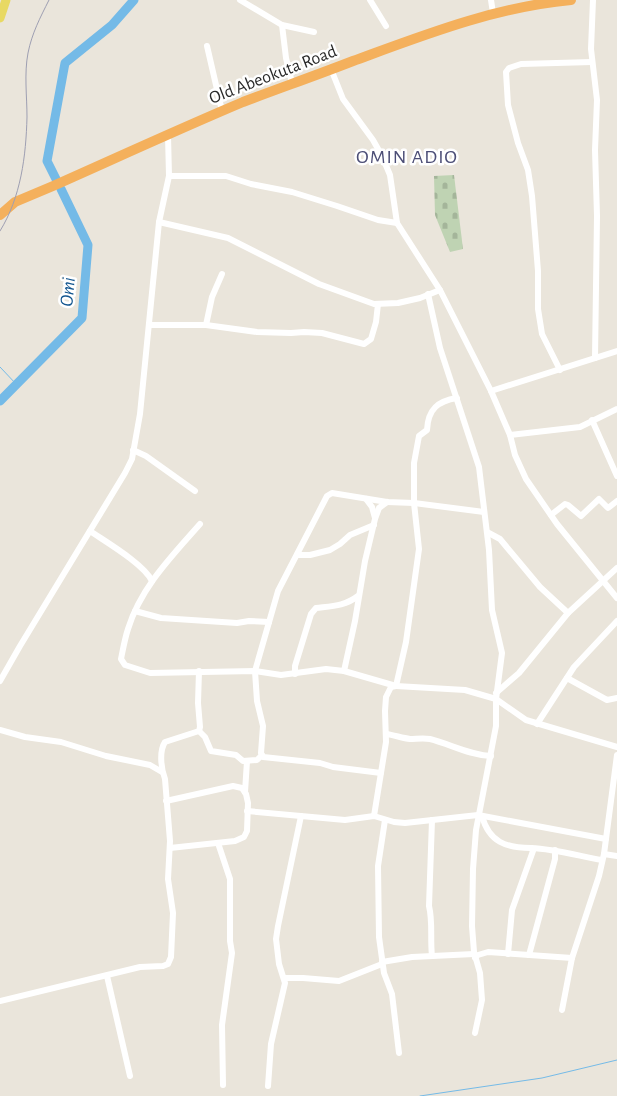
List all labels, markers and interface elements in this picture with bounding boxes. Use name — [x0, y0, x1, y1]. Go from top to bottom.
street label: Old Abeokuta Road — [207, 42, 339, 108]
district label: OMIN ADIO — [356, 147, 458, 167]
water label: Omi — [57, 277, 79, 307]

